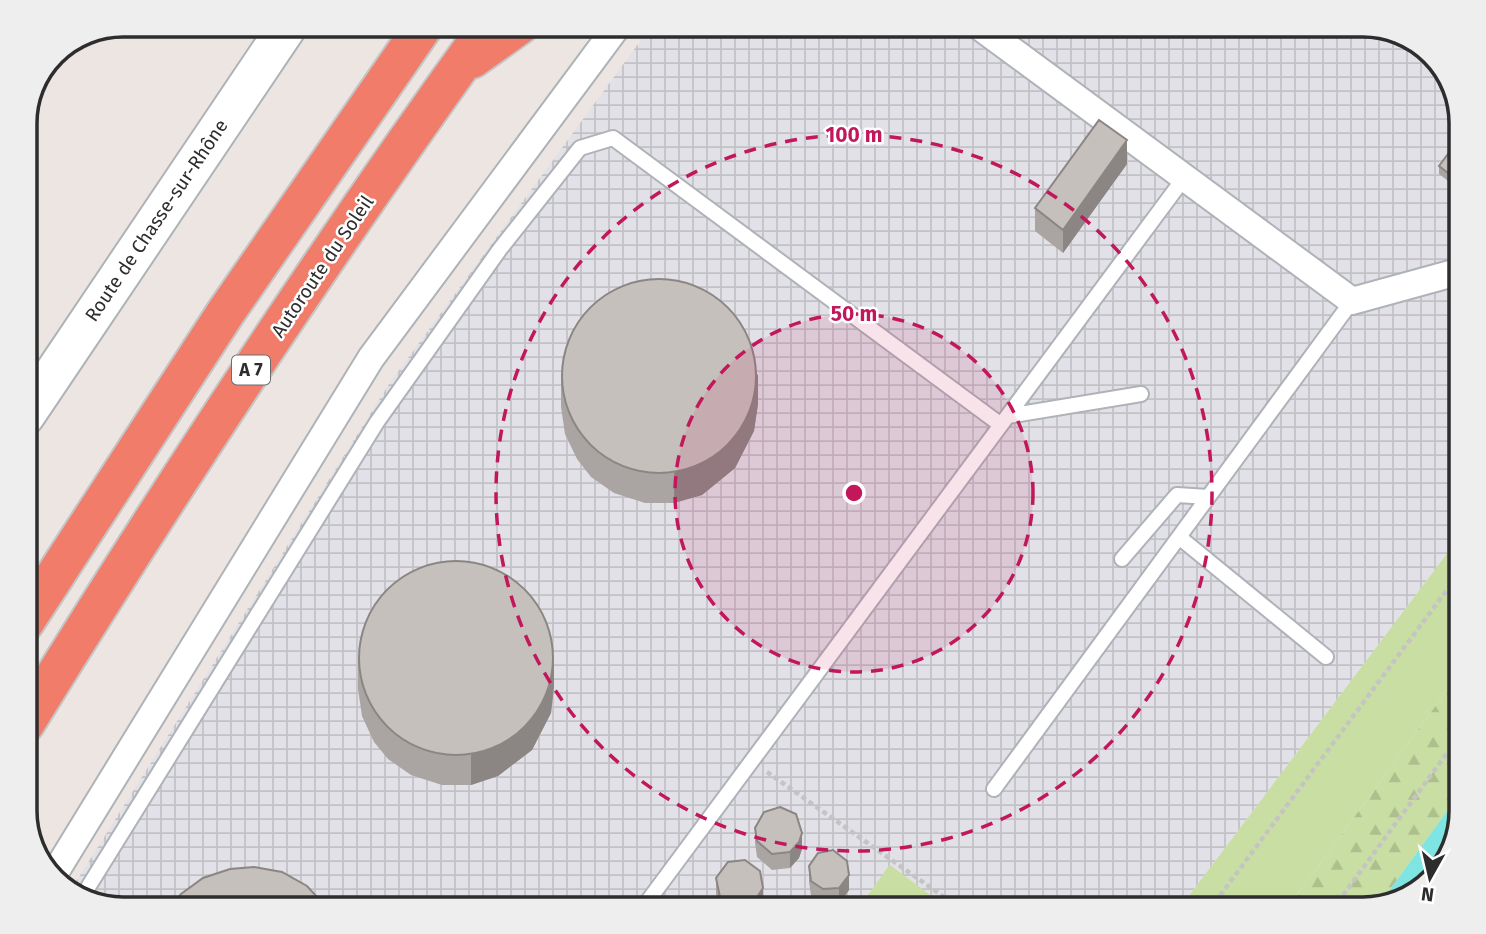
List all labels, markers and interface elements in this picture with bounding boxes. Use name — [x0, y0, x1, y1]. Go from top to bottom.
street label: Route de Chasse-sur-Rhône — [80, 115, 233, 326]
text: 100 m — [825, 122, 883, 148]
street label: Autoroute du Soleil — [266, 191, 379, 342]
text: 50 m — [831, 301, 877, 327]
road number: A 7 — [232, 356, 270, 384]
centre of rings — [842, 481, 866, 505]
north arrow — [1395, 843, 1465, 913]
text: N — [1420, 882, 1436, 907]

